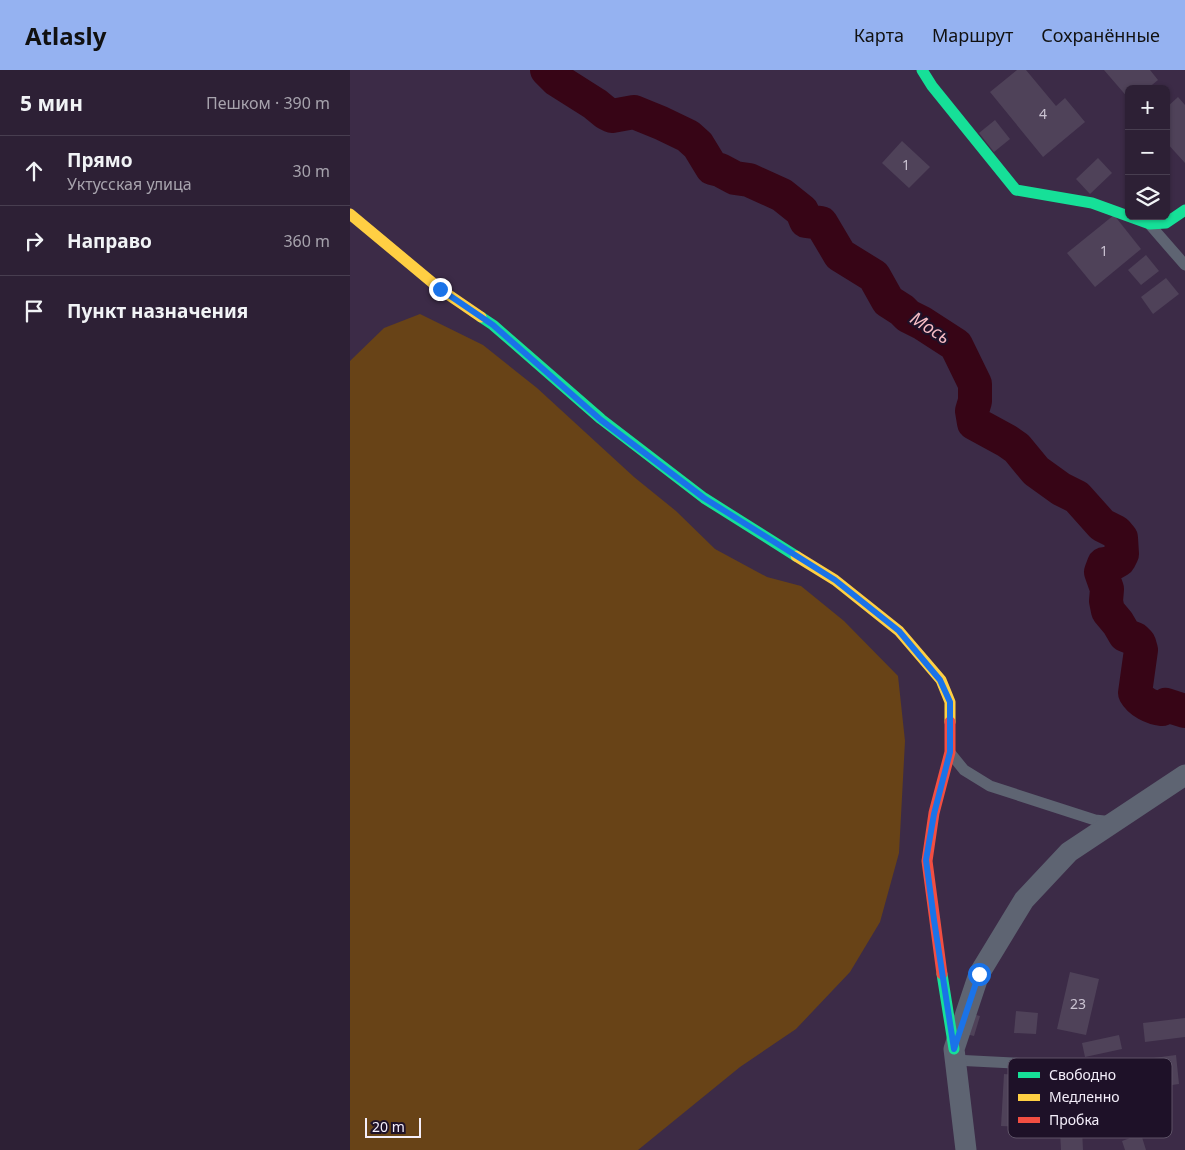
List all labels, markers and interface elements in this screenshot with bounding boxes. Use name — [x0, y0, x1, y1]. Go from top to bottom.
text: Atlasly — [25, 19, 106, 52]
text: Карта — [854, 23, 904, 47]
text: Маршрут — [932, 23, 1013, 47]
text: Сохранённые — [1041, 23, 1160, 47]
map controls — [1125, 85, 1170, 220]
button: + — [1125, 85, 1170, 130]
text: 5 мин — [20, 89, 83, 117]
text: Пешком · 390 m — [206, 92, 330, 114]
house number: 4 — [1039, 104, 1047, 123]
button: − — [1125, 130, 1170, 175]
text: Прямо — [67, 147, 133, 173]
house number: 1 — [902, 155, 910, 174]
icon: ahead — [20, 157, 48, 185]
text: 30 m — [293, 160, 330, 182]
text: Уктусская улица — [67, 173, 192, 195]
button: layers — [1125, 175, 1170, 220]
icon: right — [20, 227, 48, 255]
text: Направо — [67, 228, 152, 254]
text: 360 m — [283, 230, 330, 252]
house number: 1 — [1100, 241, 1108, 260]
route end — [429, 278, 452, 301]
icon: arrive — [20, 297, 48, 325]
text: Пункт назначения — [67, 298, 248, 324]
water label: Мось — [906, 305, 955, 349]
route start — [968, 963, 991, 986]
house number: 23 — [1070, 994, 1086, 1013]
legend — [1008, 1058, 1172, 1138]
text: Свободно — [1049, 1065, 1116, 1084]
text: Медленно — [1049, 1087, 1120, 1106]
text: Пробка — [1049, 1110, 1099, 1129]
scale bar — [365, 1115, 421, 1138]
text: 20 m — [372, 1117, 405, 1136]

